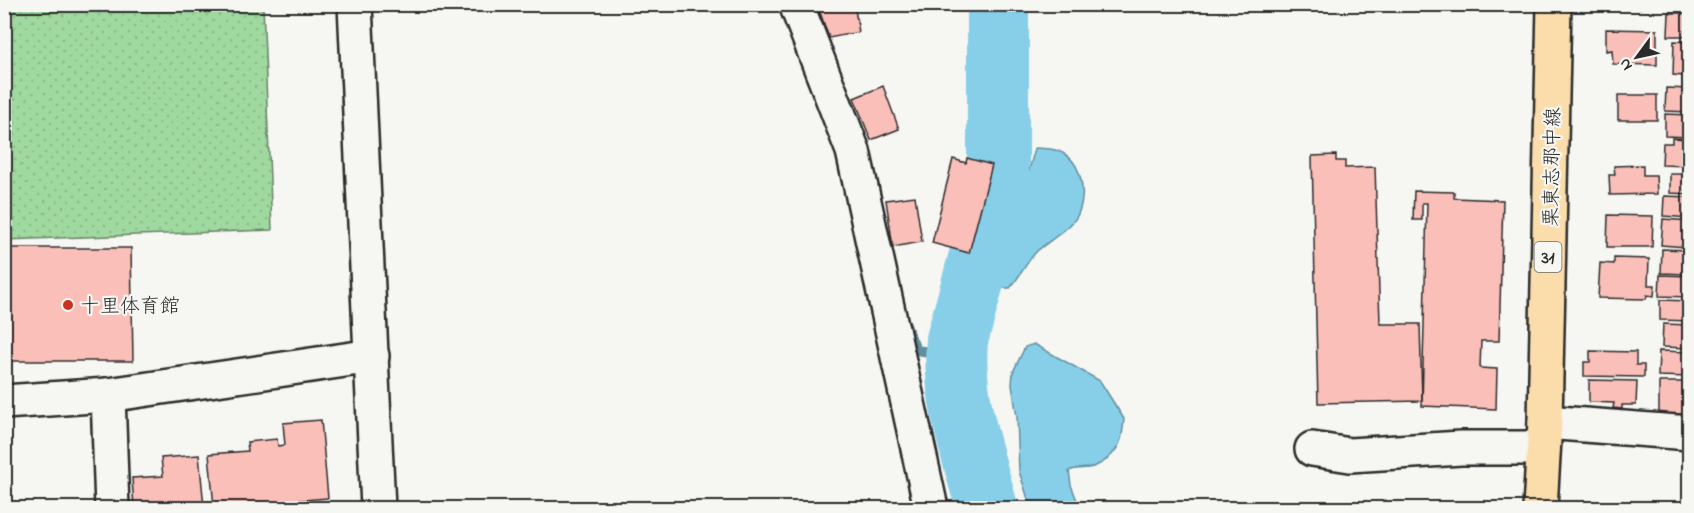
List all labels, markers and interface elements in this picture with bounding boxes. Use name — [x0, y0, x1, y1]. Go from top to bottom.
north arrow — [1607, 27, 1667, 87]
text: N — [1613, 53, 1639, 75]
street label: 栗東志那中線 — [1538, 107, 1569, 227]
road number: 31 — [1534, 242, 1562, 272]
place label: 十里体育館 — [80, 293, 180, 322]
marker: 十里体育館 — [61, 298, 75, 312]

